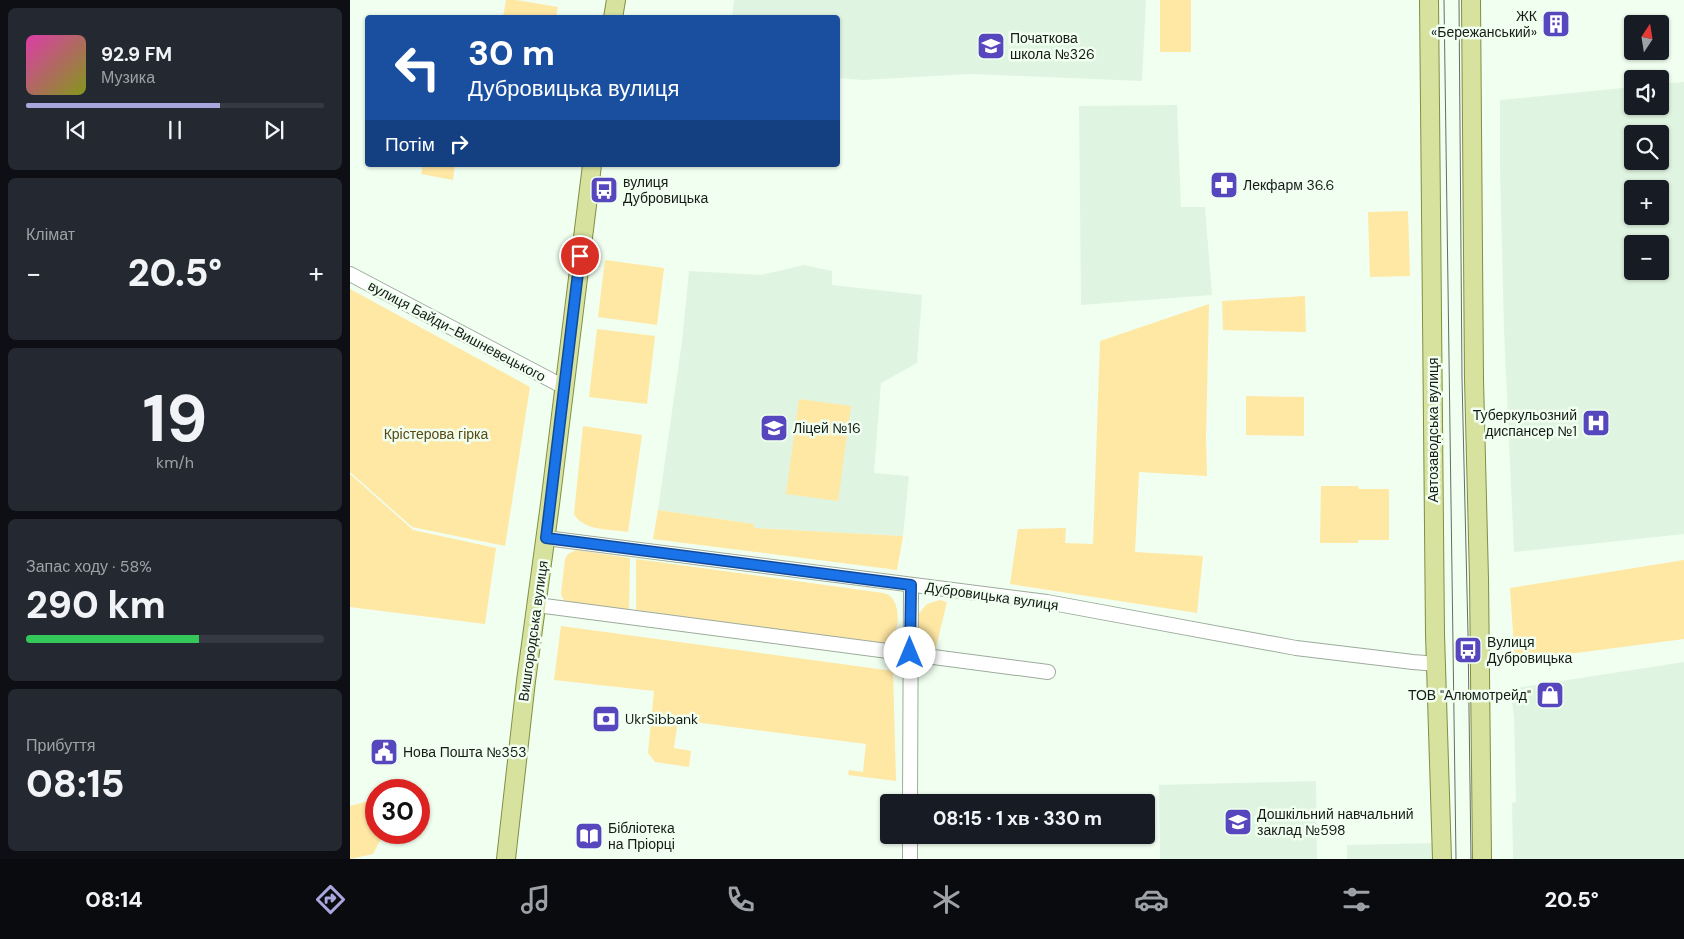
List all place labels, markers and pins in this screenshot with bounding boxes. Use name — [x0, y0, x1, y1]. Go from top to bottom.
place label: ЖК «Бережанський» — [1431, 7, 1538, 41]
building icon: ЖК «Бережанський» — [1541, 9, 1571, 39]
place label: Початкова школа №326 — [1010, 29, 1095, 63]
school or university icon: Початкова школа №326 — [976, 31, 1006, 61]
pharmacy icon: Лекфарм 36.6 — [1209, 170, 1239, 200]
place label: вулиця Дубровицька — [623, 173, 709, 207]
bus stop icon: вулиця Дубровицька — [589, 175, 619, 205]
place label: Лекфарм 36.6 — [1243, 176, 1334, 194]
pin — [559, 235, 601, 277]
place label: Туберкульозний диспансер №1 — [1473, 406, 1577, 440]
hospital icon: Туберкульозний диспансер №1 — [1581, 408, 1611, 438]
school or university icon: Ліцей №16 — [759, 413, 789, 443]
place label: Ліцей №16 — [793, 419, 861, 437]
place label: Вулиця Дубровицька — [1487, 633, 1573, 667]
bus stop icon: Вулиця Дубровицька — [1453, 635, 1483, 665]
shop icon: ТОВ "Алюмотрейд" — [1535, 680, 1565, 710]
place label: ТОВ "Алюмотрейд" — [1408, 686, 1531, 704]
bank icon: UkrSibbank — [591, 704, 621, 734]
place label: UkrSibbank — [625, 710, 698, 728]
public building icon: Нова Пошта №353 — [369, 737, 399, 767]
place label: Нова Пошта №353 — [403, 743, 527, 761]
place label: Дошкільний навчальний заклад №598 — [1257, 805, 1414, 839]
school or university icon: Дошкільний навчальний заклад №598 — [1223, 807, 1253, 837]
place label: Бібліотека на Пріорці — [608, 819, 675, 853]
library icon: Бібліотека на Пріорці — [574, 821, 604, 851]

